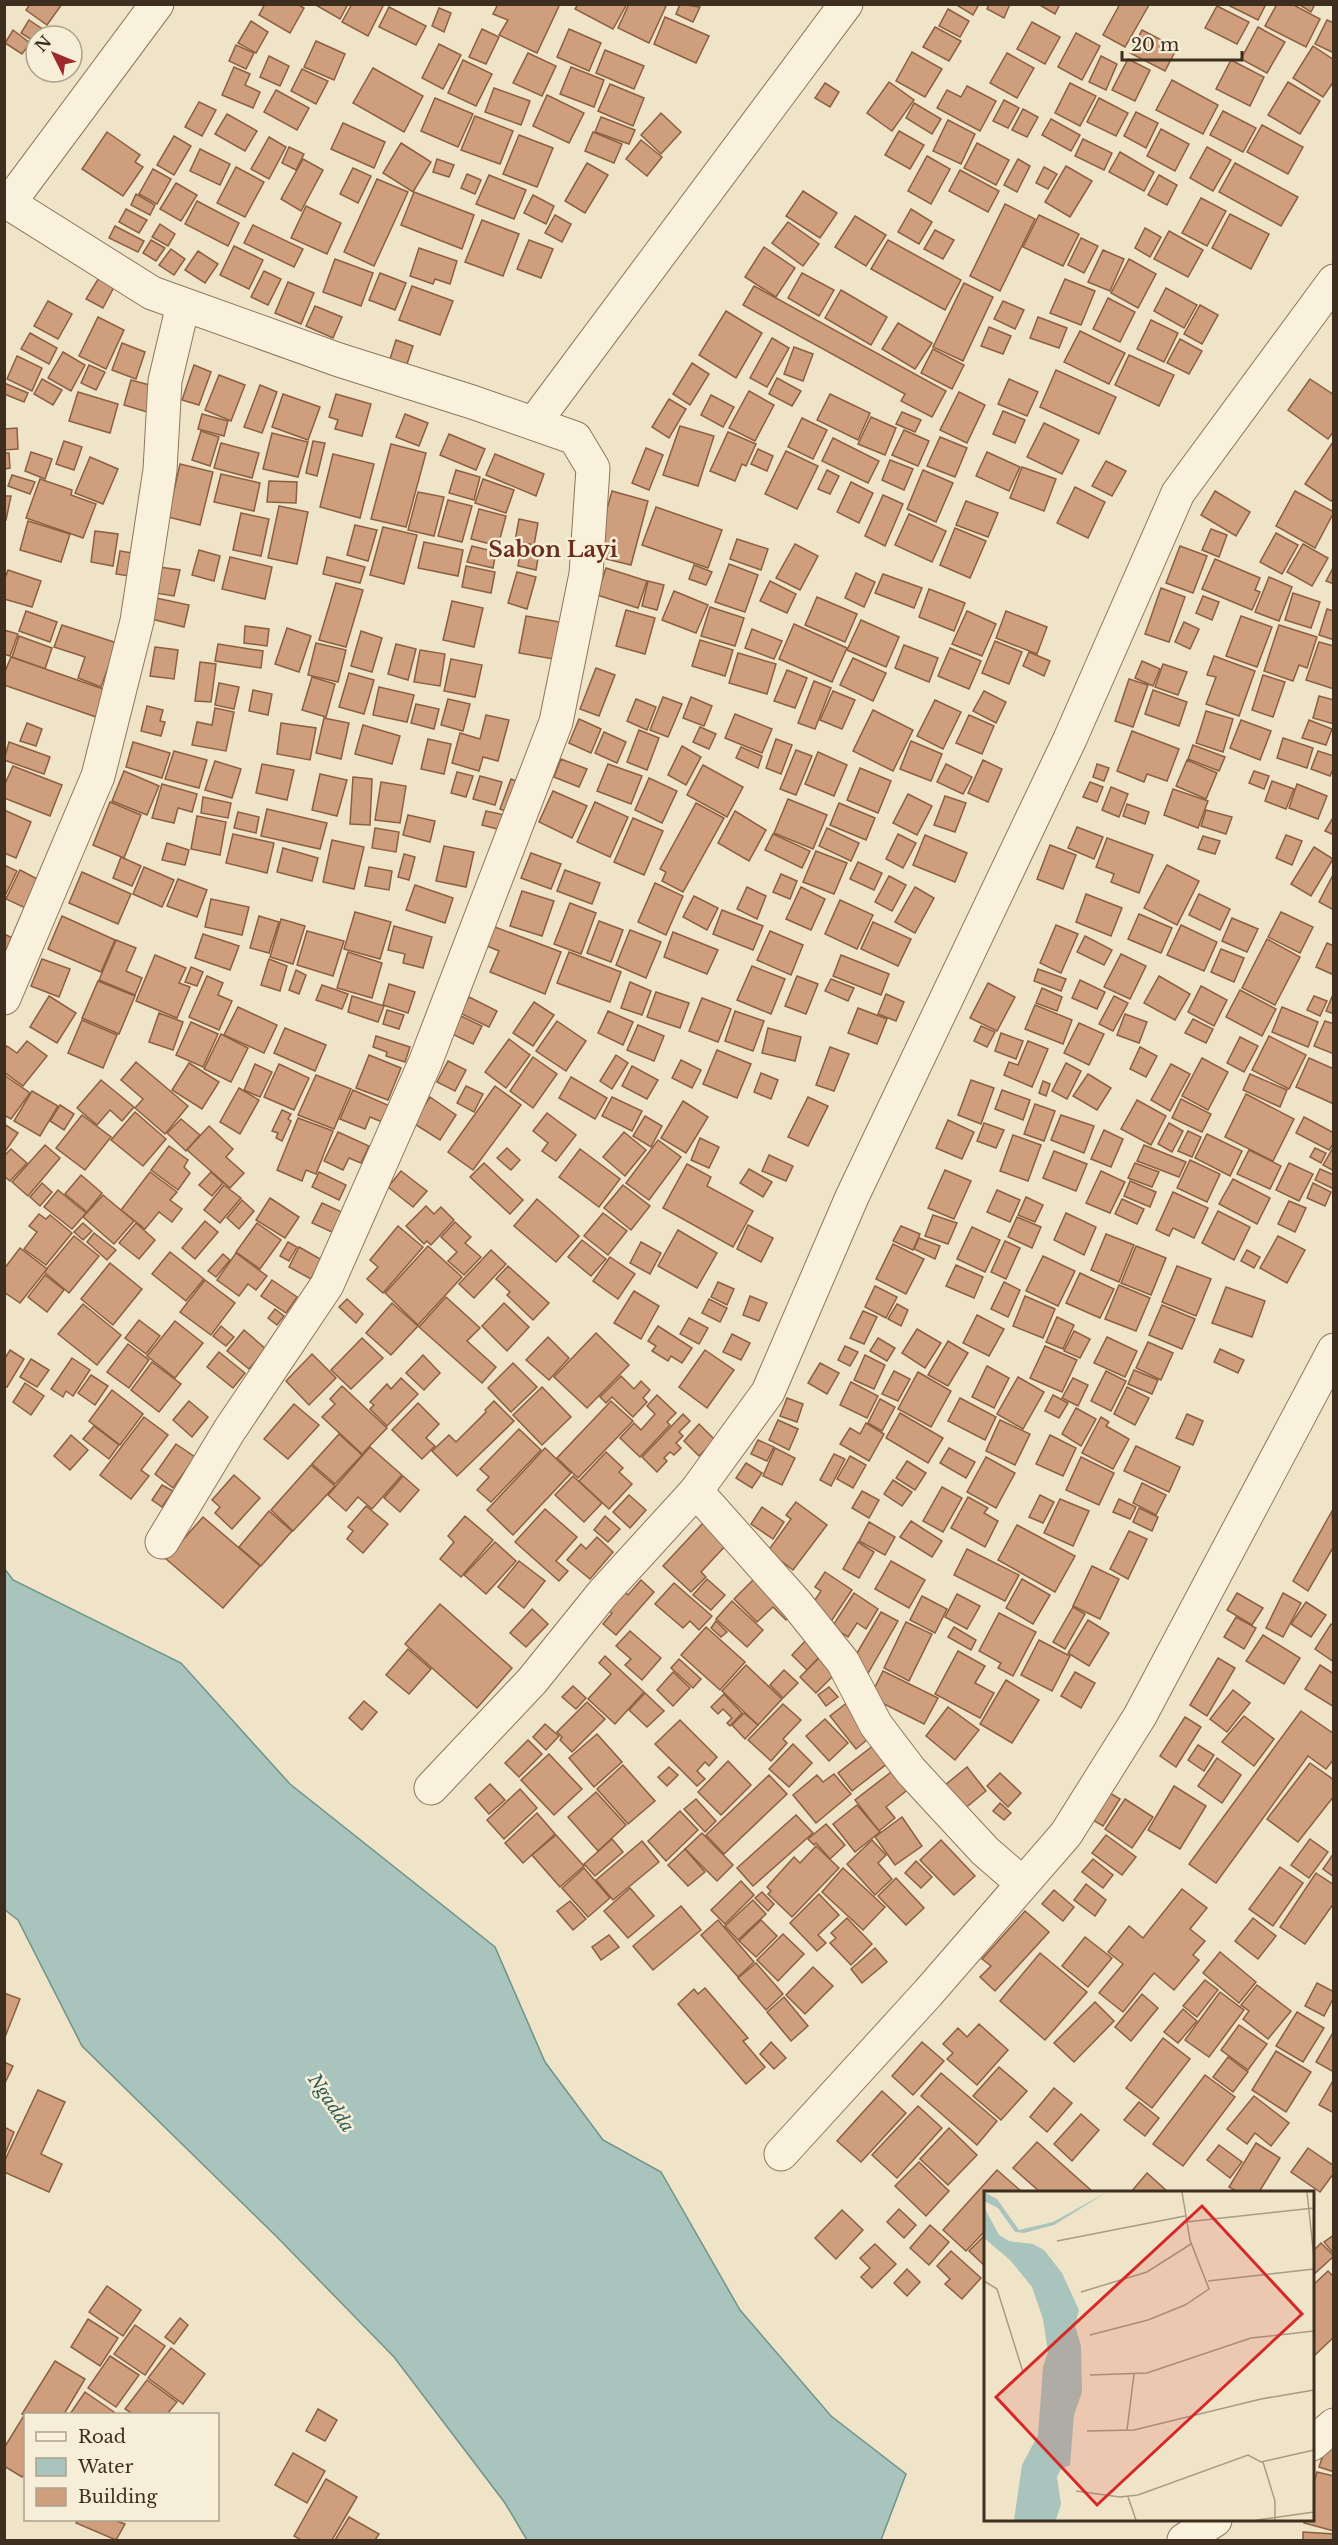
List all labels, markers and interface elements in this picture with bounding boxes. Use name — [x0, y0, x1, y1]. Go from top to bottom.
north arrow — [24, 24, 84, 84]
scale bar — [1122, 24, 1242, 62]
text: N — [31, 31, 55, 56]
text: 20 m — [1131, 34, 1179, 56]
district label: Sabon Layi — [488, 536, 618, 563]
water label: Ngadda — [303, 2069, 359, 2137]
inset map — [984, 2191, 1314, 2521]
legend — [24, 2413, 219, 2521]
text: Road — [78, 2426, 126, 2448]
text: Water — [77, 2456, 134, 2478]
text: Building — [78, 2486, 157, 2508]

